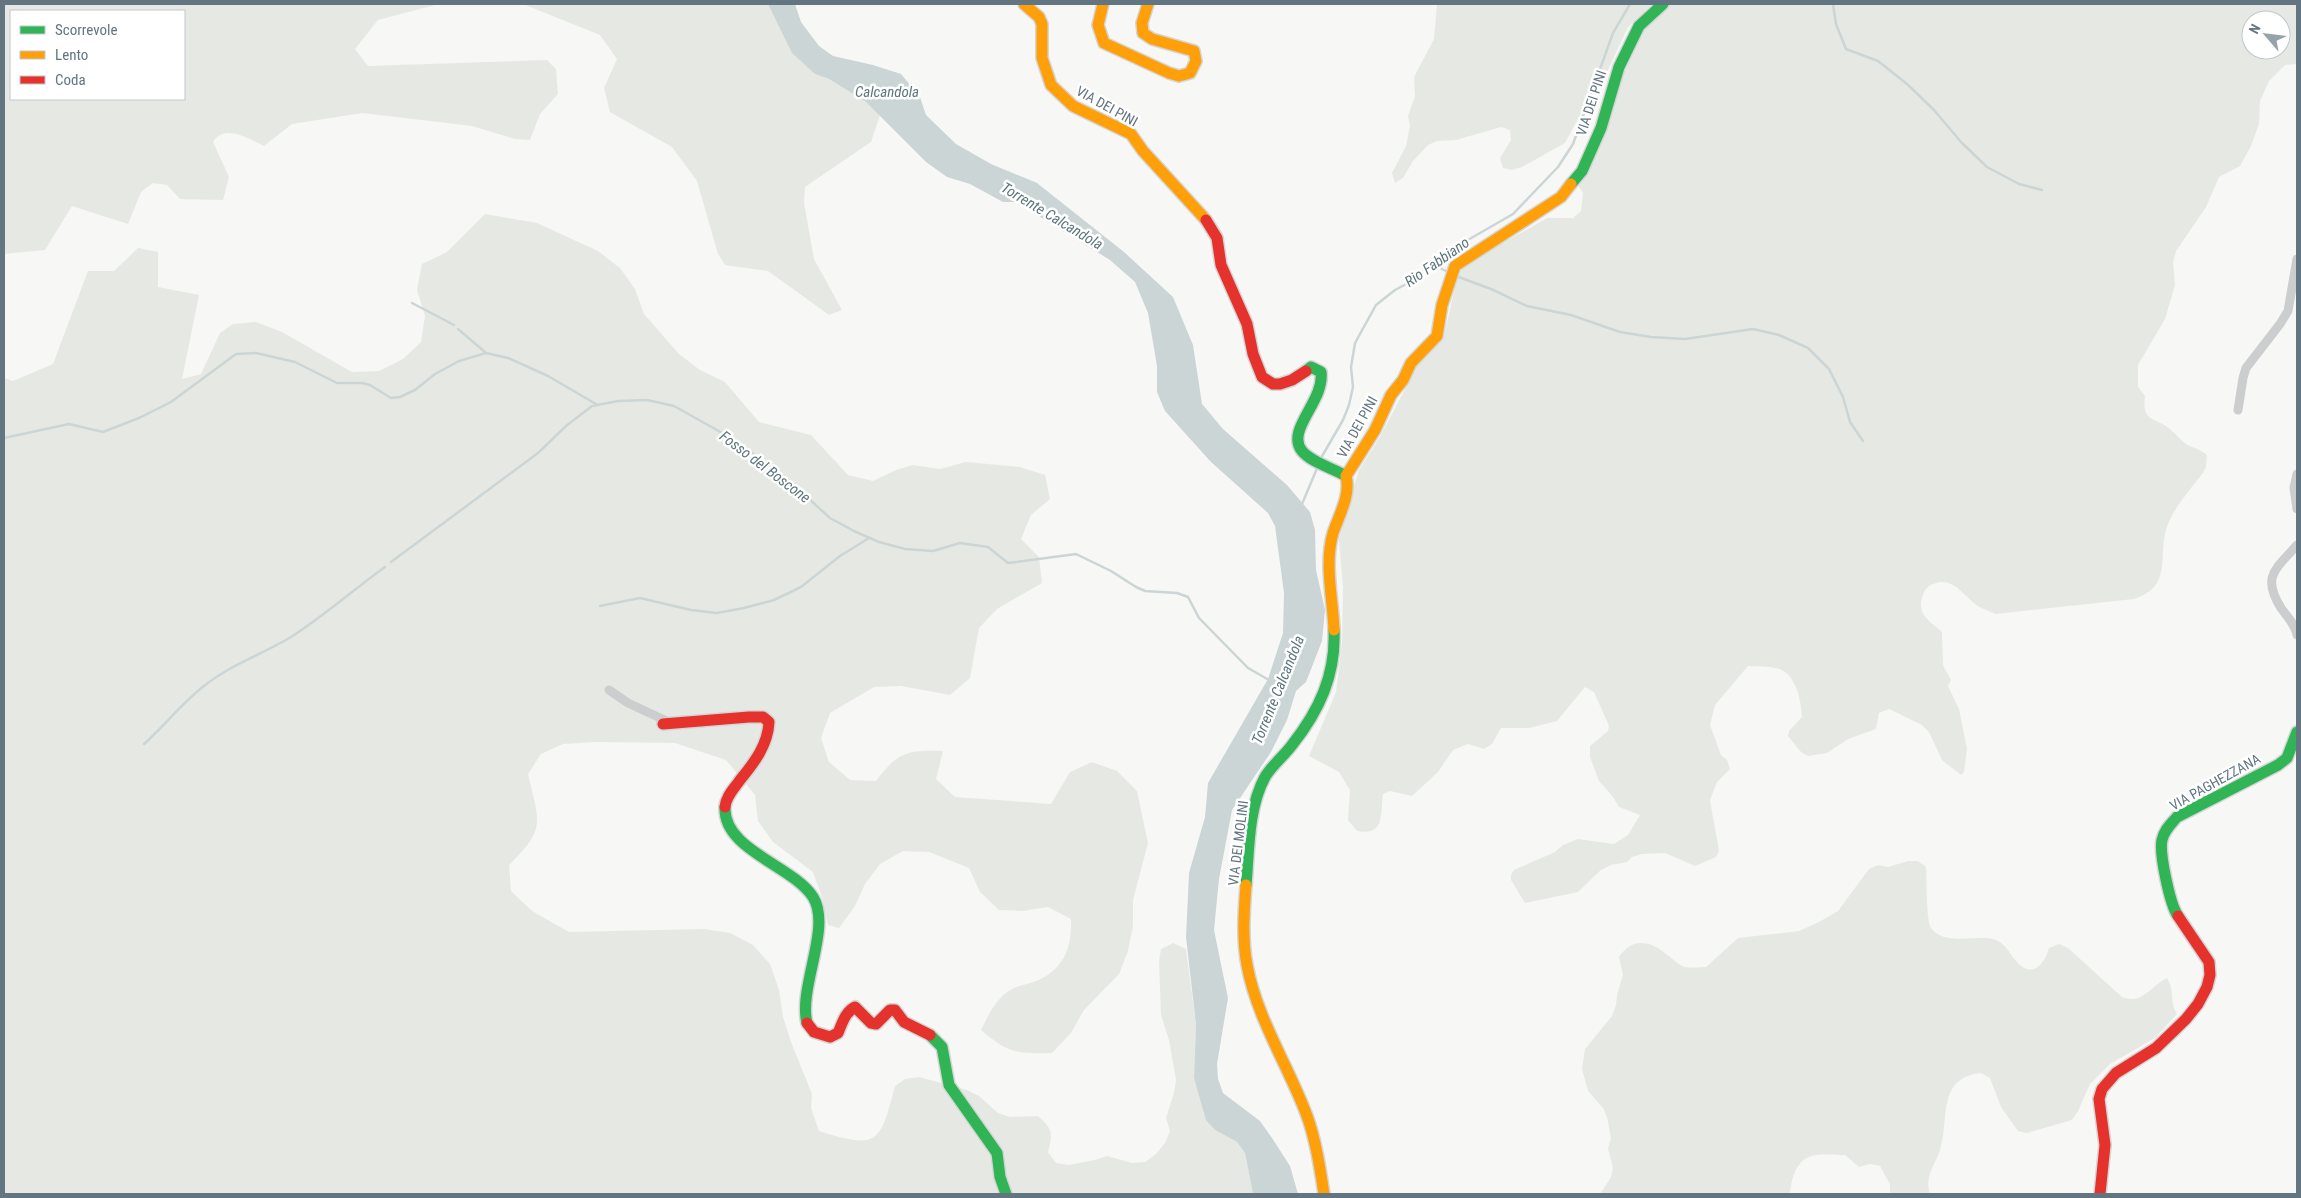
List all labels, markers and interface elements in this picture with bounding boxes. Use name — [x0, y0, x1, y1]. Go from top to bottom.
legend — [10, 10, 185, 100]
north arrow — [2241, 10, 2291, 60]
text: Scorrevole — [55, 21, 117, 39]
text: N — [2245, 21, 2264, 36]
text: Lento — [55, 46, 88, 64]
street label: VIA DEI PINI — [1573, 68, 1609, 138]
text: Coda — [55, 71, 86, 89]
water label: Calcandola — [855, 83, 919, 101]
street label: VIA DEI PINI — [1073, 83, 1141, 129]
water label: Torrente Calcandola — [998, 179, 1106, 253]
water label: Rio Fabbiano — [1401, 233, 1473, 291]
street label: VIA DEI PINI — [1334, 393, 1380, 461]
water label: Fosso del Boscone — [716, 427, 814, 507]
water label: Torrente Calcandola — [1248, 633, 1308, 747]
street label: VIA PAGHEZZANA — [2167, 750, 2263, 814]
street label: VIA DEI MOLINI — [1225, 799, 1251, 887]

